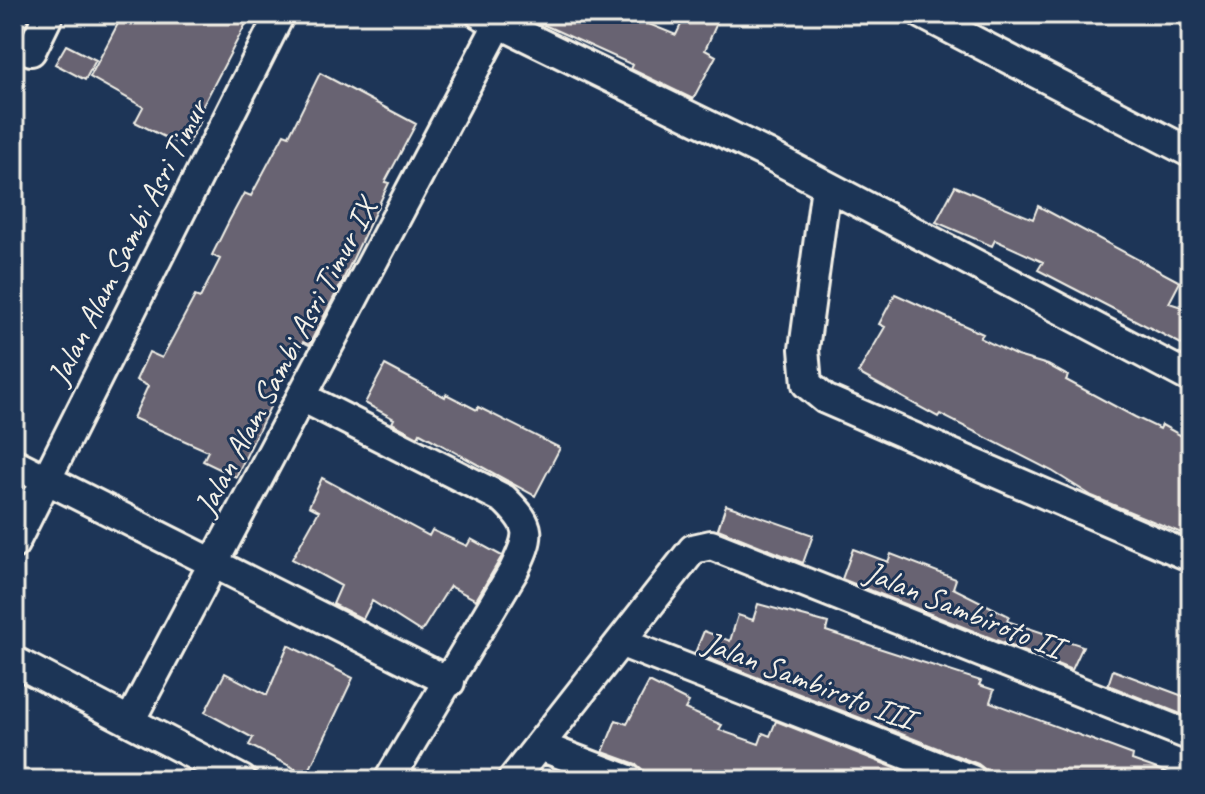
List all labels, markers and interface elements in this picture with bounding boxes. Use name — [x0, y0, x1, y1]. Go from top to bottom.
street label: Jalan Alam Sambi Asri Timur — [37, 90, 219, 393]
street label: Jalan Alam Sambi Asri Timur IX — [184, 188, 389, 524]
street label: Jalan Sambiroto II — [857, 551, 1074, 670]
street label: Jalan Sambiroto III — [696, 621, 925, 742]

